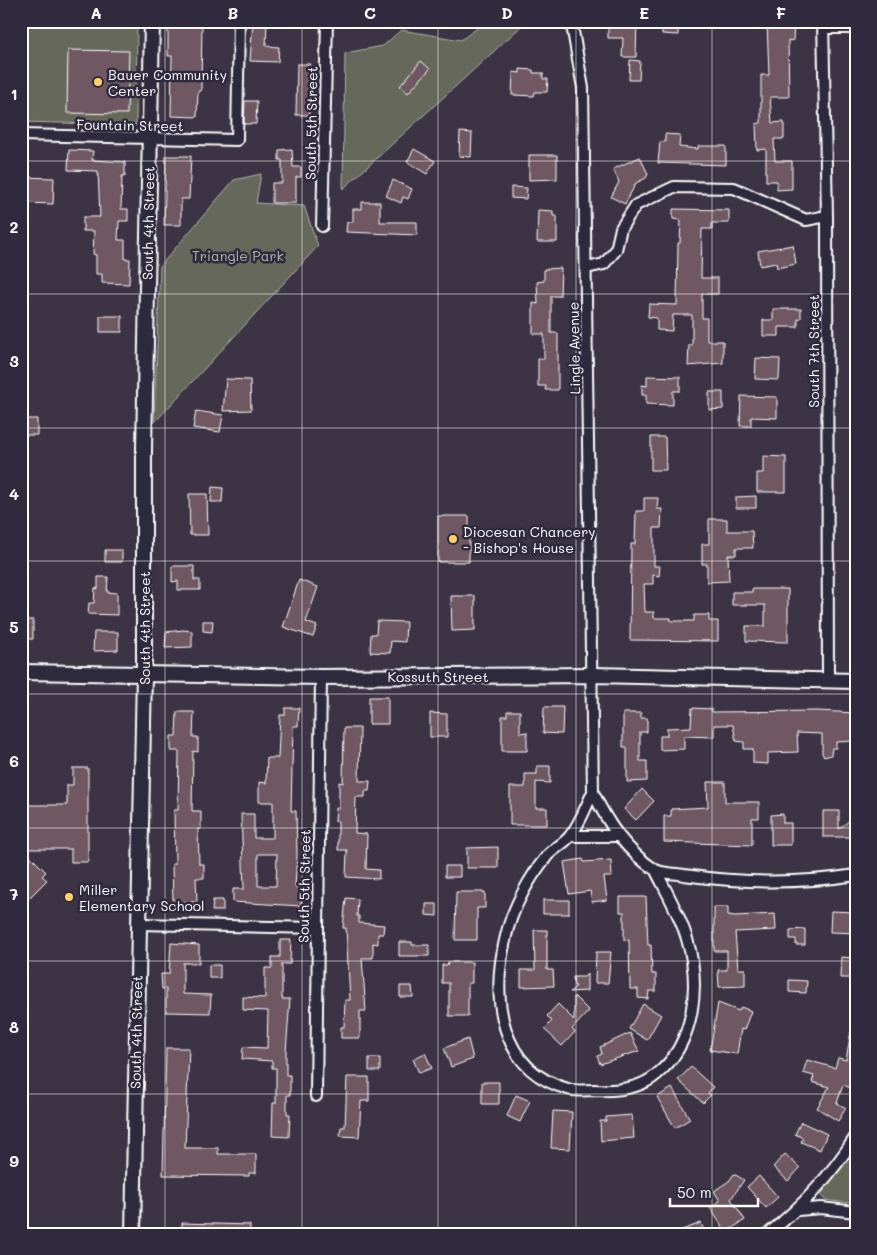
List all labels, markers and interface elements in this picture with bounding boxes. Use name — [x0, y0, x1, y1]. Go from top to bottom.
text: A — [90, 2, 102, 23]
text: B — [228, 2, 238, 23]
text: C — [364, 2, 376, 23]
text: D — [501, 2, 513, 23]
text: E — [639, 2, 649, 23]
text: F — [776, 2, 786, 23]
place label: Bauer Community Center — [108, 65, 227, 100]
street label: South 5th Street — [301, 66, 321, 180]
marker: Bauer Community Center — [92, 76, 104, 88]
text: 1 — [10, 83, 18, 104]
street label: Fountain Street — [76, 115, 184, 135]
street label: South 4th Street — [138, 166, 158, 280]
text: 2 — [10, 216, 19, 237]
park label: Triangle Park — [192, 246, 284, 265]
street label: South 7th Street — [804, 294, 823, 408]
street label: Lingle Avenue — [564, 302, 584, 394]
text: 3 — [9, 350, 19, 371]
text: 4 — [9, 483, 19, 504]
place label: Diocesan Chancery - Bishop's House — [463, 522, 595, 557]
marker: Diocesan Chancery - Bishop's House — [447, 533, 459, 545]
street label: South 4th Street — [135, 571, 154, 685]
text: 5 — [9, 616, 19, 637]
street label: Kossuth Street — [387, 667, 489, 686]
text: 6 — [9, 750, 19, 771]
street label: South 5th Street — [294, 829, 314, 943]
place label: Miller Elementary School — [79, 880, 205, 915]
text: 7 — [10, 883, 19, 904]
marker: Miller Elementary School — [63, 891, 75, 903]
street label: South 4th Street — [126, 975, 146, 1089]
text: 8 — [9, 1016, 19, 1037]
text: 9 — [9, 1150, 19, 1171]
scale bar — [670, 1175, 757, 1207]
text: 50 m — [677, 1182, 712, 1202]

